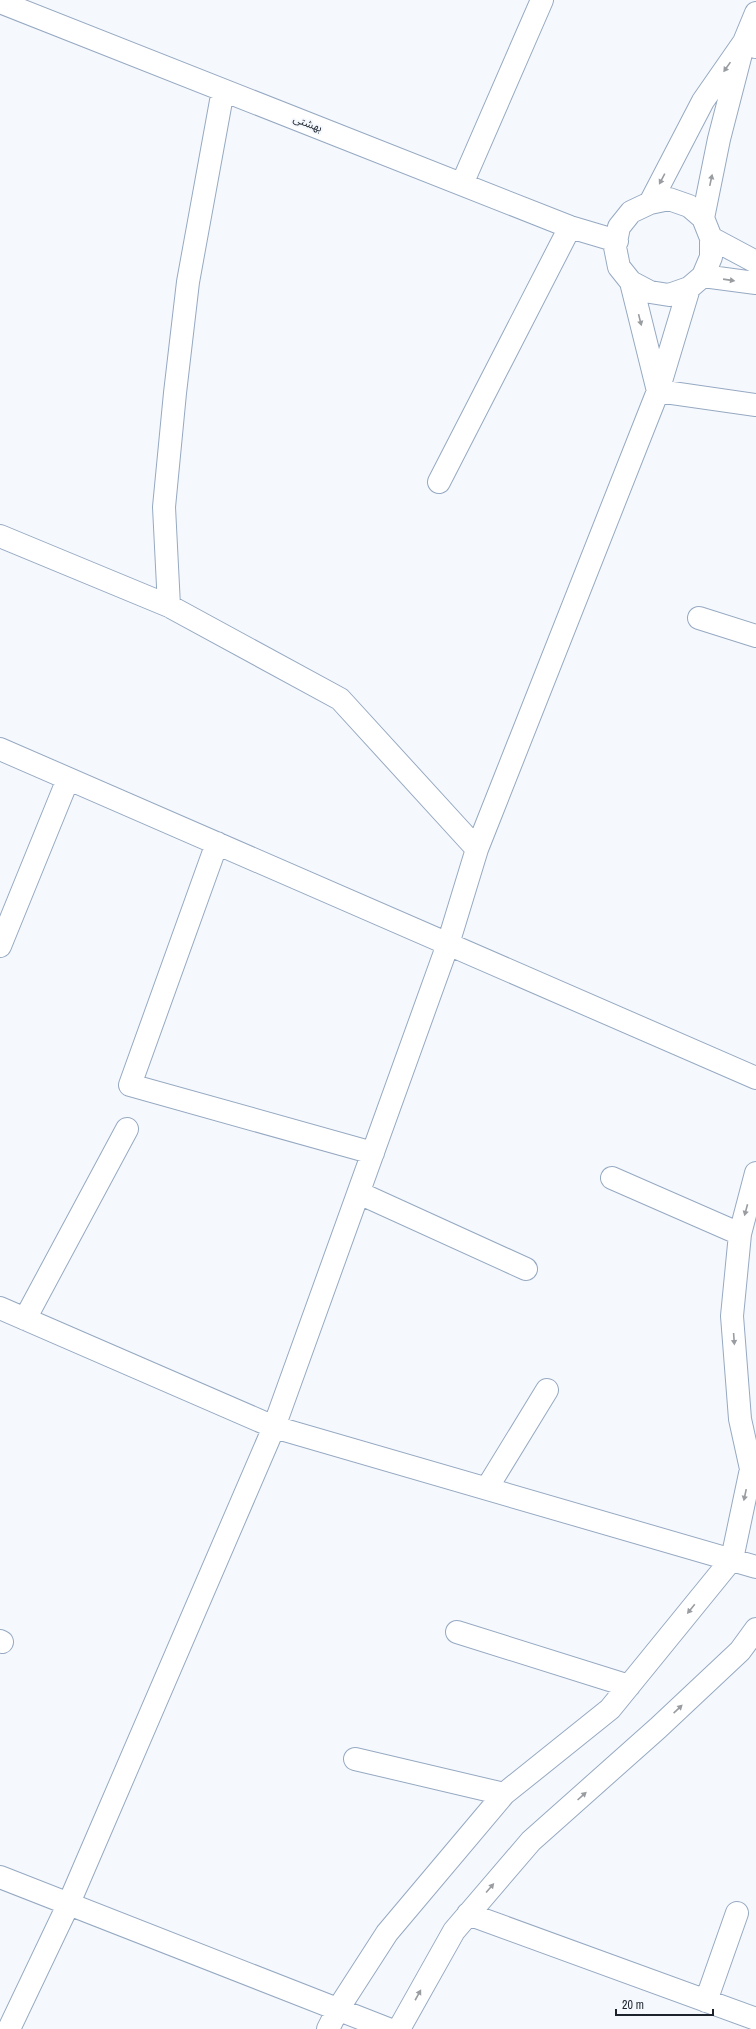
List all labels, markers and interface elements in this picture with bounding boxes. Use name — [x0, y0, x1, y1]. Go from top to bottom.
one-way arrow — [723, 61, 731, 72]
street label: بهشتی — [291, 111, 325, 135]
one-way arrow — [659, 173, 665, 185]
one-way arrow — [708, 174, 714, 186]
one-way arrow — [723, 277, 735, 283]
one-way arrow — [638, 314, 644, 327]
one-way arrow — [743, 1205, 749, 1217]
one-way arrow — [731, 1333, 738, 1345]
one-way arrow — [742, 1489, 748, 1501]
one-way arrow — [687, 1604, 695, 1615]
one-way arrow — [673, 1704, 683, 1713]
one-way arrow — [577, 1791, 587, 1800]
one-way arrow — [486, 1883, 495, 1893]
one-way arrow — [415, 1989, 421, 2001]
scale bar — [616, 1991, 713, 2017]
text: 20 m — [622, 1997, 644, 2013]

